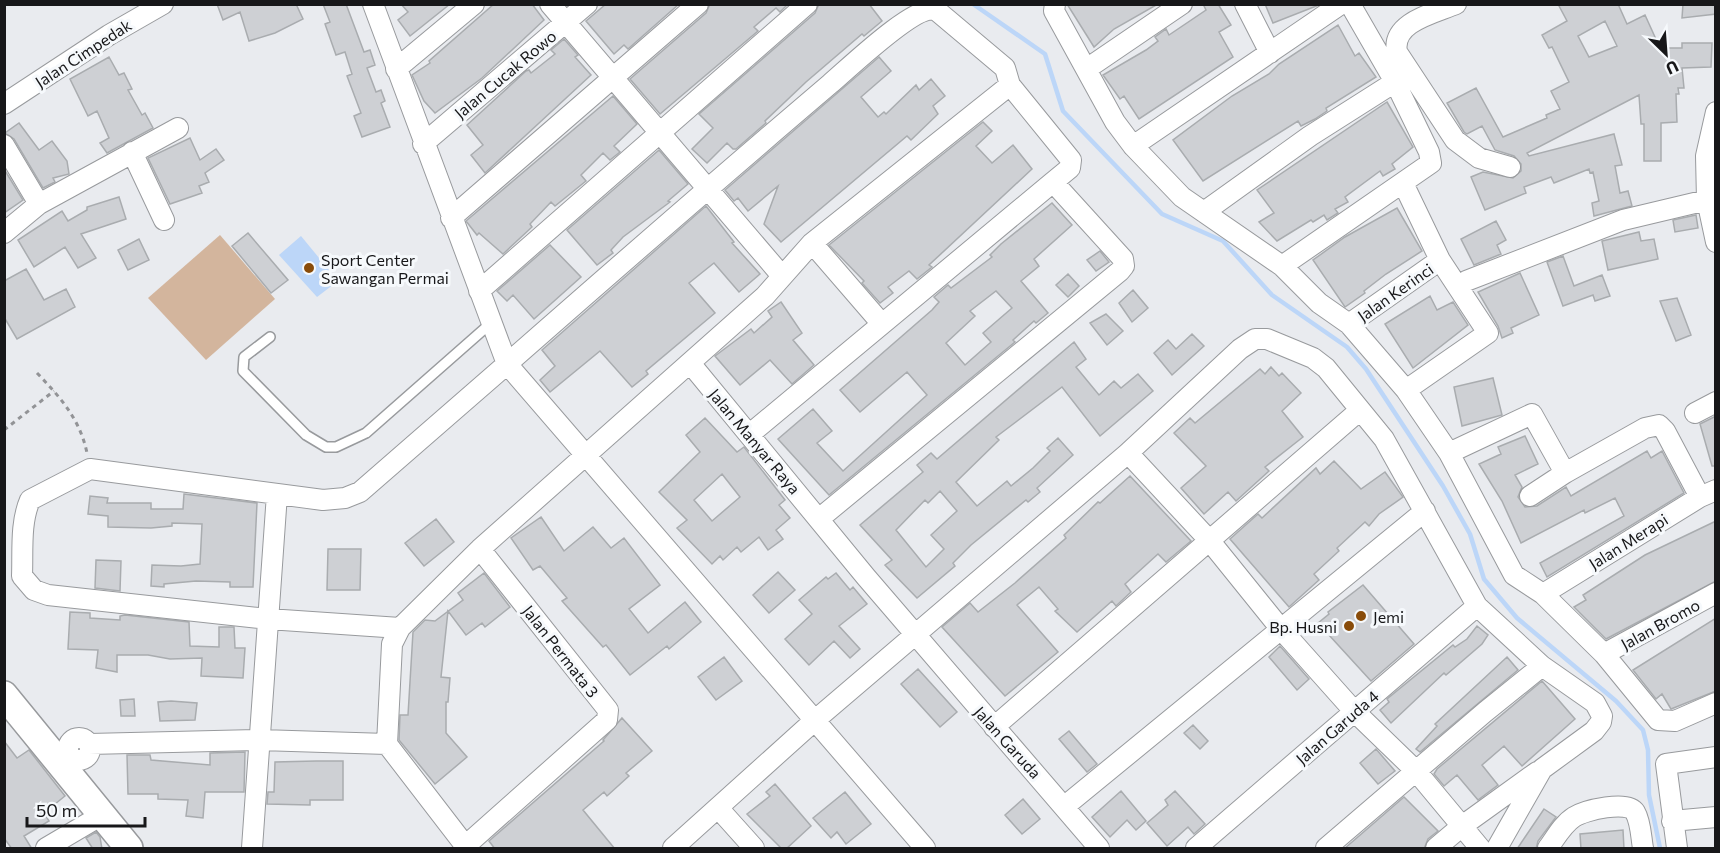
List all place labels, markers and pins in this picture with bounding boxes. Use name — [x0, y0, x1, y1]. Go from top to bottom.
place label: Sport Center Sawangan Permai — [321, 250, 449, 287]
marker: Sport Center Sawangan Permai — [302, 261, 316, 275]
place label: Jemi — [1373, 607, 1404, 626]
marker: Jemi — [1354, 609, 1368, 623]
place label: Bp. Husni — [1269, 617, 1337, 636]
marker: Bp. Husni — [1342, 619, 1356, 633]

